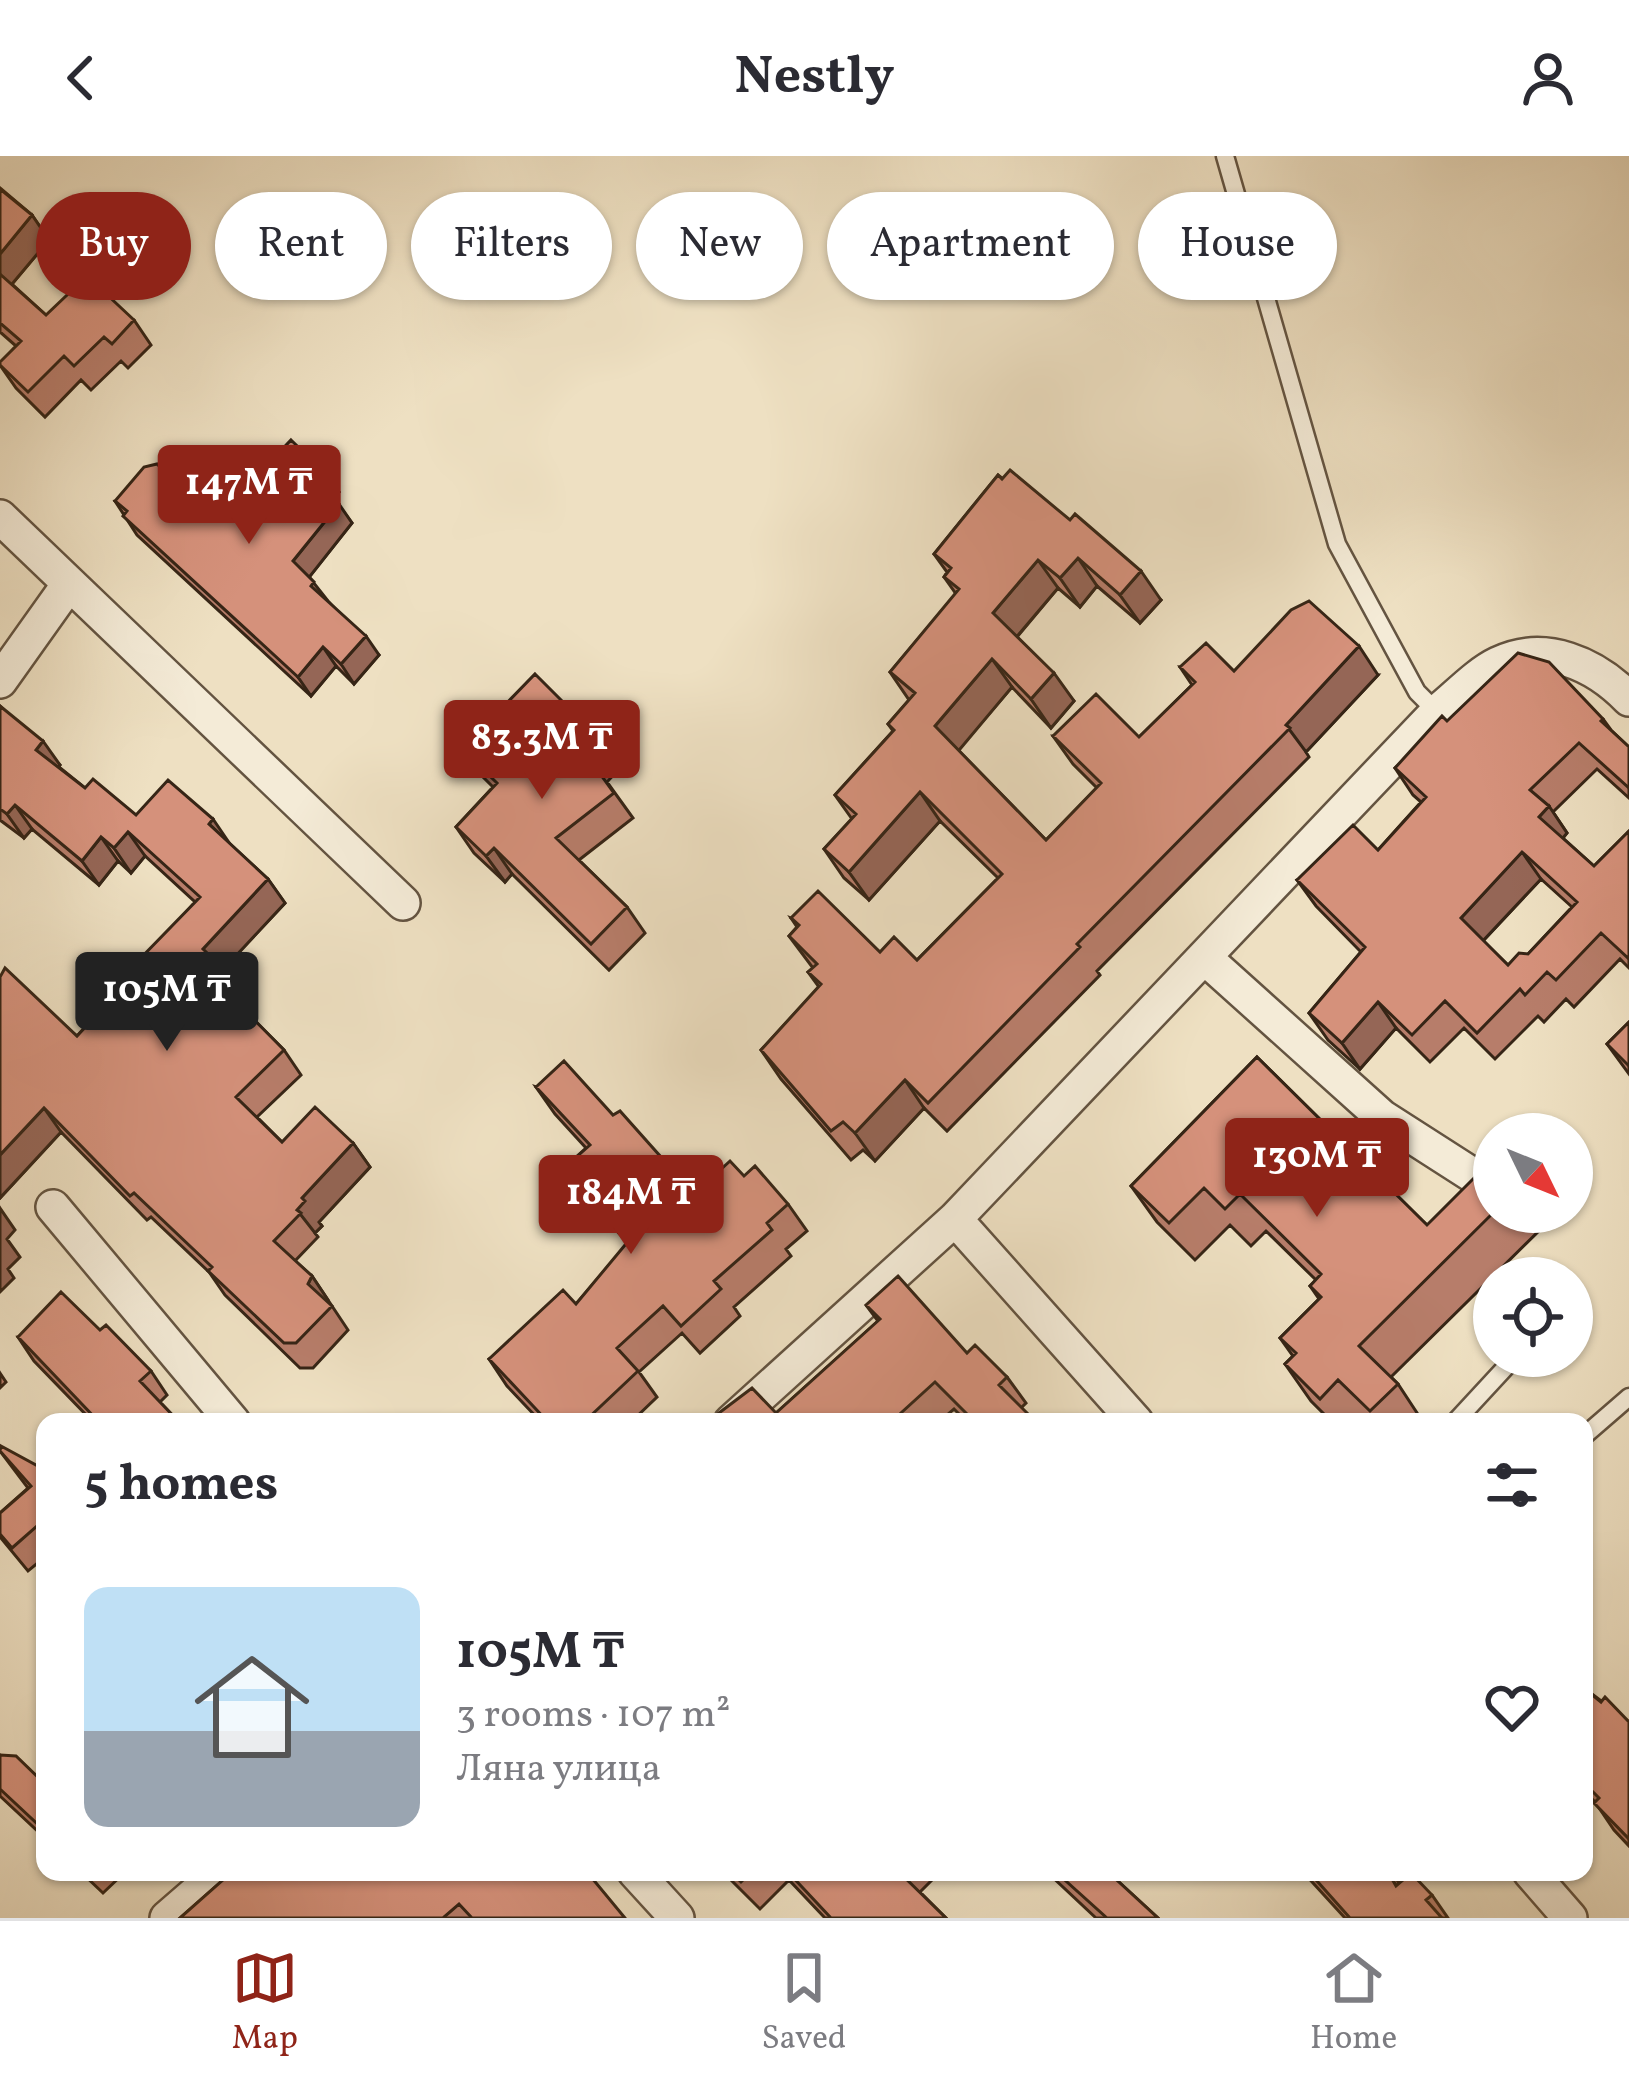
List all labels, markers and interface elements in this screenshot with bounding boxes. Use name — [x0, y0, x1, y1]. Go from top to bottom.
text: Nestly — [734, 41, 895, 116]
icon: back — [48, 45, 114, 111]
icon: person — [1515, 45, 1581, 111]
chip: Buy — [36, 192, 191, 300]
chip: Rent — [215, 192, 387, 300]
chip: Filters — [411, 192, 612, 300]
chip: New — [636, 192, 803, 300]
chip: Apartment — [827, 192, 1114, 300]
chip: House — [1138, 192, 1337, 300]
pin: 147M ₸ — [151, 445, 347, 547]
text: 147M ₸ — [185, 457, 313, 511]
pin: 83.3M ₸ — [431, 700, 653, 802]
text: 83.3M ₸ — [471, 712, 613, 766]
pin: 105M ₸ — [69, 952, 265, 1054]
text: 105M ₸ — [102, 964, 232, 1018]
north arrow — [1473, 1113, 1593, 1233]
map controls — [1473, 1113, 1593, 1377]
pin: 130M ₸ — [1219, 1118, 1415, 1220]
text: 130M ₸ — [1252, 1130, 1382, 1184]
pin: 184M ₸ — [533, 1155, 729, 1257]
text: 184M ₸ — [566, 1167, 696, 1221]
button: locate — [1473, 1257, 1593, 1377]
text: 5 homes — [84, 1450, 278, 1521]
icon: filters — [1479, 1452, 1545, 1518]
text: 105M ₸ — [456, 1618, 625, 1689]
icon: home — [180, 1635, 324, 1779]
icon: heart — [1479, 1674, 1545, 1740]
text: 3 rooms · 107 m² — [456, 1689, 730, 1743]
text: Ляна улица — [456, 1743, 661, 1797]
tab: Map — [232, 1945, 298, 2063]
tab: Saved — [761, 1945, 846, 2063]
tab: Home — [1310, 1945, 1397, 2063]

